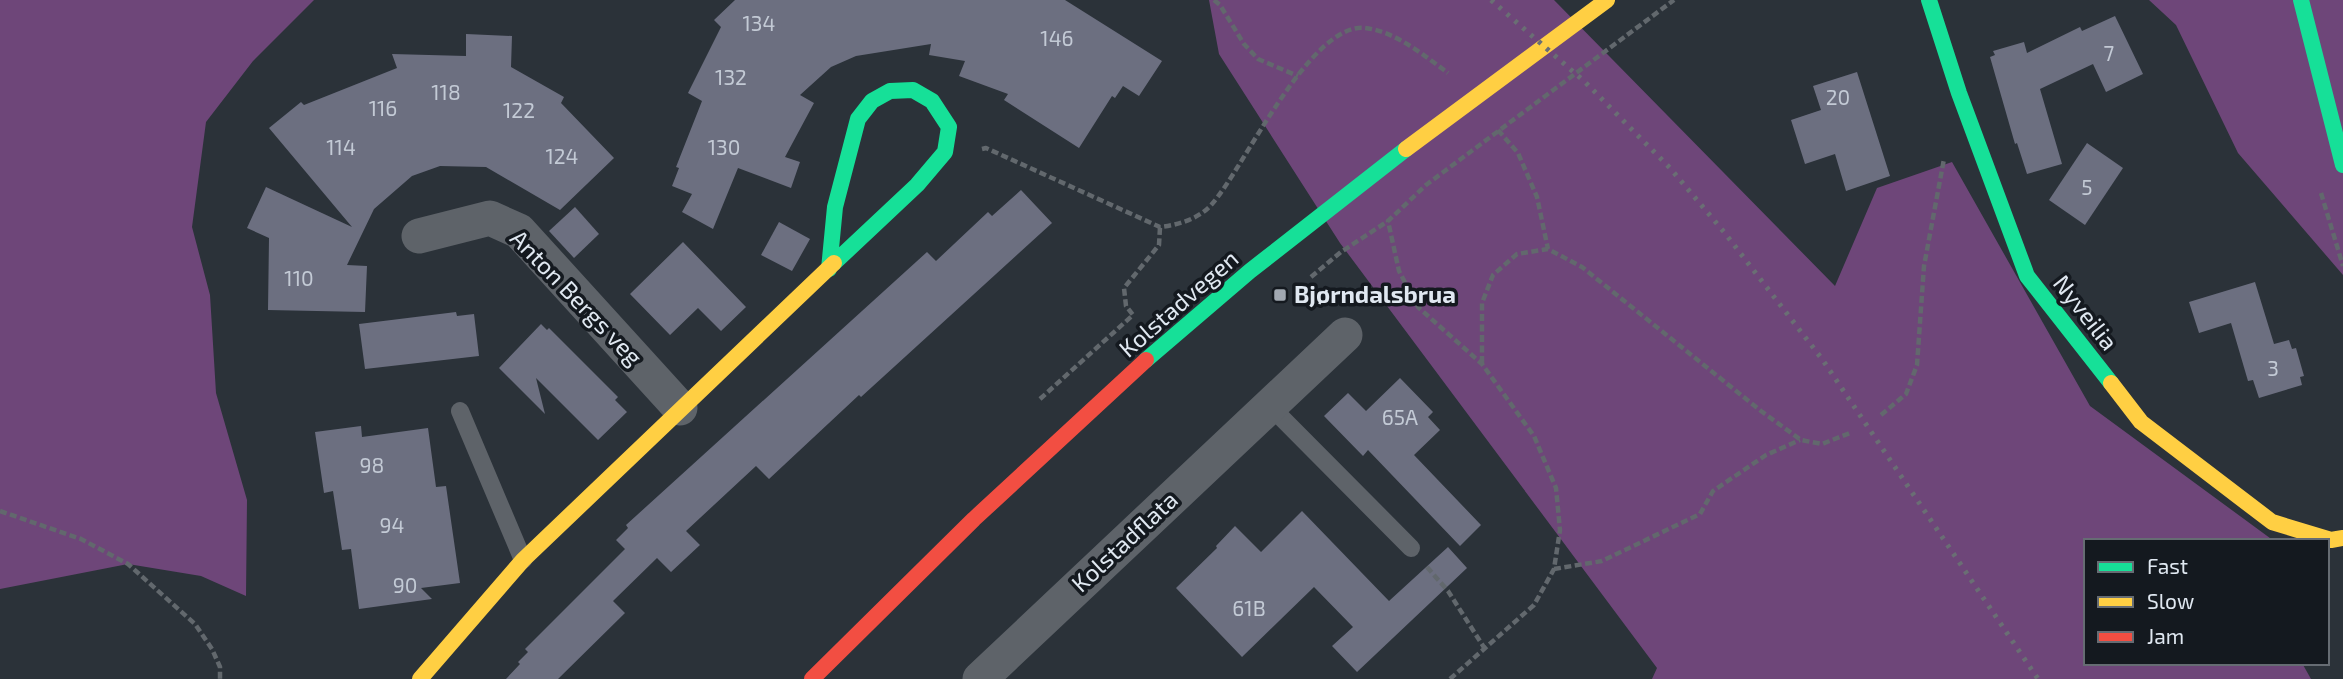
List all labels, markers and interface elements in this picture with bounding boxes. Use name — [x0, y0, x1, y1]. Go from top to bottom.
house number: 134 — [743, 10, 775, 35]
house number: 146 — [1040, 25, 1074, 50]
house number: 7 — [2104, 40, 2115, 65]
house number: 132 — [715, 64, 747, 89]
house number: 118 — [431, 79, 461, 104]
house number: 20 — [1826, 84, 1850, 109]
house number: 116 — [369, 95, 397, 120]
house number: 122 — [503, 97, 535, 122]
house number: 114 — [326, 134, 356, 159]
house number: 130 — [708, 134, 740, 159]
house number: 124 — [545, 143, 579, 168]
house number: 5 — [2081, 174, 2093, 199]
street label: Anton Bergs veg — [505, 223, 649, 371]
street label: Kolstadvegen — [1112, 243, 1244, 363]
house number: 110 — [284, 265, 314, 290]
street label: Nyveilia — [2048, 269, 2124, 355]
place label: Bjørndalsbrua — [1294, 279, 1456, 308]
marker: Bjørndalsbrua — [1272, 287, 1288, 303]
house number: 3 — [2267, 355, 2279, 380]
house number: 65A — [1382, 404, 1418, 429]
house number: 98 — [360, 452, 384, 477]
street label: Kolstadflata — [1065, 484, 1183, 597]
house number: 94 — [380, 512, 404, 537]
legend — [2084, 539, 2329, 665]
text: Fast — [2147, 553, 2188, 578]
house number: 90 — [393, 572, 417, 597]
text: Slow — [2147, 588, 2194, 613]
house number: 61B — [1232, 595, 1266, 620]
text: Jam — [2147, 623, 2184, 648]

